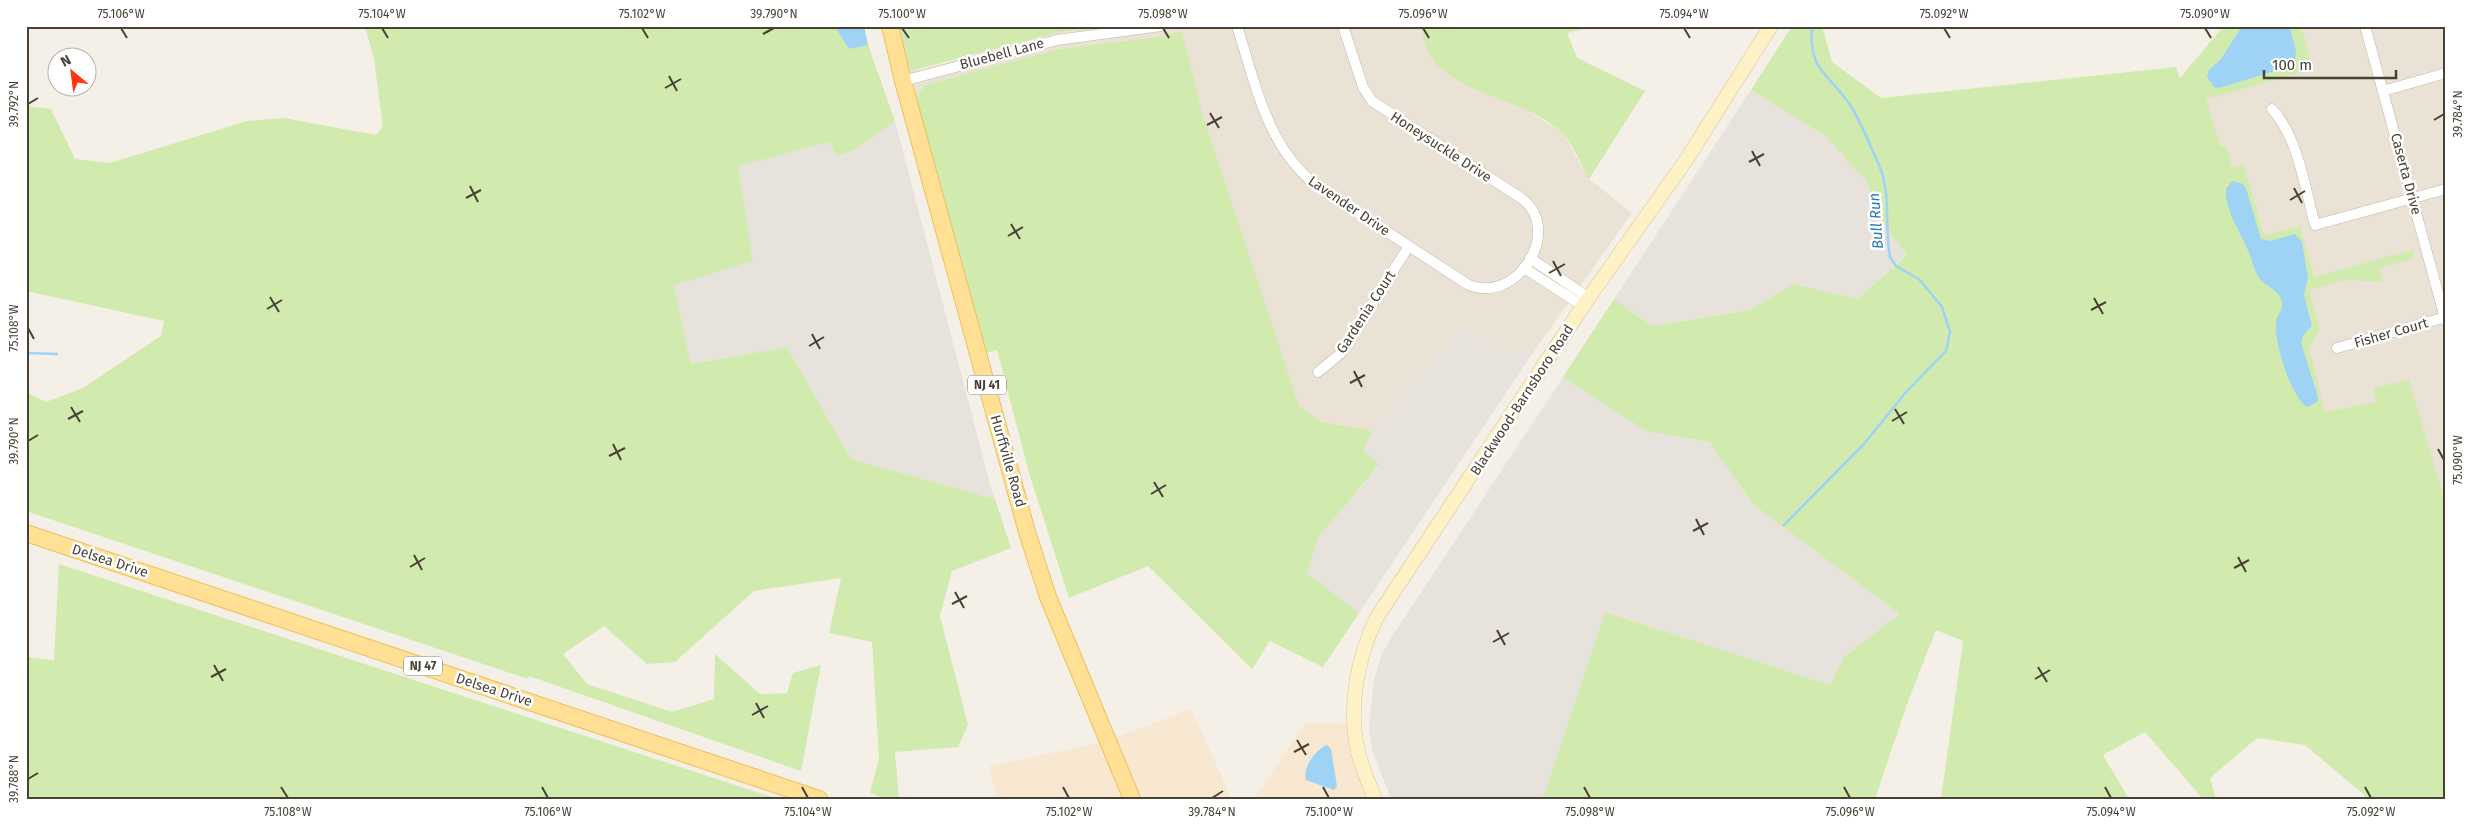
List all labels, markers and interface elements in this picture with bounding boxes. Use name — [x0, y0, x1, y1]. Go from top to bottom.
text: 75.106°W — [97, 7, 145, 21]
text: 75.104°W — [358, 7, 406, 21]
text: 75.102°W — [619, 7, 665, 21]
text: 39.790°N — [750, 7, 798, 21]
text: 75.100°W — [878, 7, 926, 21]
text: 75.098°W — [1138, 7, 1188, 21]
text: 75.096°W — [1398, 7, 1448, 21]
text: 75.094°W — [1659, 7, 1709, 21]
text: 75.092°W — [1920, 7, 1968, 21]
text: 75.090°W — [2180, 7, 2230, 21]
street label: Bluebell Lane — [958, 35, 1046, 73]
north arrow — [48, 48, 98, 98]
scale bar — [2264, 48, 2397, 80]
text: N — [58, 51, 74, 71]
text: 100 m — [2272, 56, 2312, 74]
text: 39.792°N — [7, 81, 21, 127]
text: 39.784°N — [2451, 90, 2465, 138]
street label: Honeysuckle Drive — [1387, 108, 1495, 186]
street label: Caserta Drive — [2387, 131, 2425, 217]
street label: Lavender Drive — [1305, 172, 1393, 240]
water label: Bull Run — [1865, 192, 1887, 250]
street label: Gardenia Court — [1333, 267, 1400, 357]
text: 75.108°W — [7, 304, 21, 352]
street label: Fisher Court — [2352, 314, 2431, 352]
street label: Blackwood-Barnsboro Road — [1467, 321, 1577, 479]
road number: NJ 41 — [968, 376, 1006, 394]
street label: Hurffville Road — [987, 413, 1029, 509]
text: 39.790°N — [7, 417, 21, 465]
text: 75.090°W — [2451, 435, 2465, 485]
street label: Delsea Drive — [70, 541, 150, 581]
road number: NJ 47 — [404, 656, 442, 676]
street label: Delsea Drive — [454, 670, 534, 710]
text: 39.788°N — [7, 755, 21, 803]
text: 75.108°W — [264, 805, 312, 819]
text: 75.106°W — [524, 805, 572, 819]
text: 75.104°W — [784, 805, 832, 819]
text: 75.102°W — [1046, 805, 1092, 819]
text: 39.784°N — [1188, 805, 1236, 819]
text: 75.100°W — [1305, 805, 1353, 819]
text: 75.098°W — [1565, 805, 1615, 819]
text: 75.096°W — [1825, 805, 1875, 819]
text: 75.094°W — [2086, 805, 2136, 819]
text: 75.092°W — [2347, 805, 2395, 819]

